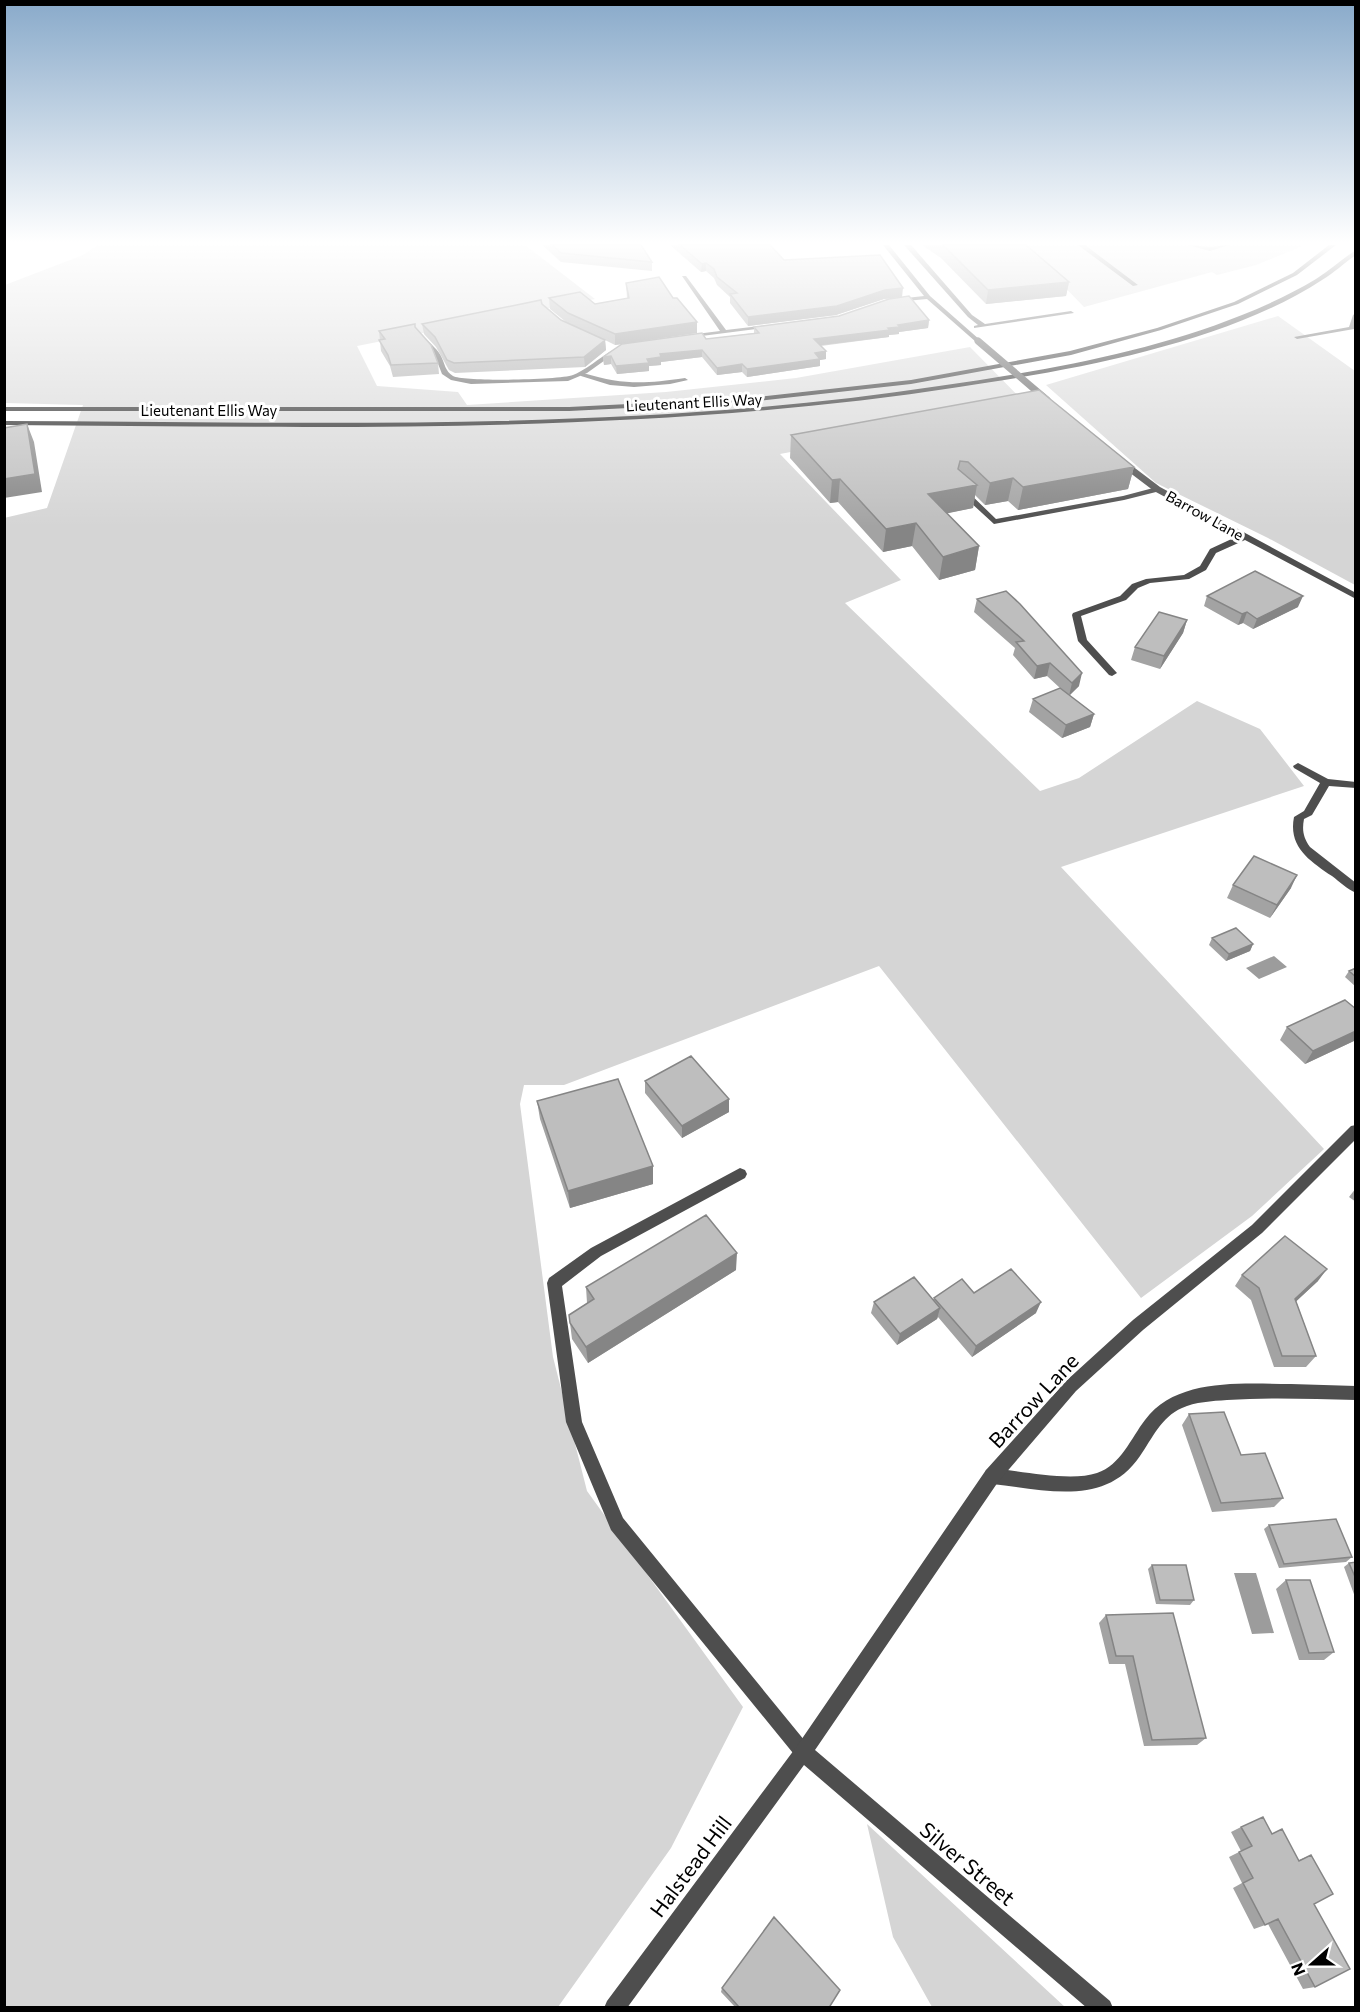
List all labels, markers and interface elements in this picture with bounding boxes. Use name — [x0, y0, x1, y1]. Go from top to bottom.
street label: Lieutenant Ellis Way — [625, 389, 763, 415]
street label: Lieutenant Ellis Way — [141, 401, 278, 419]
street label: Barrow Lane — [1163, 486, 1247, 544]
street label: Barrow Lane — [983, 1348, 1083, 1452]
street label: Halstead Hill — [644, 1811, 736, 1921]
street label: Silver Street — [915, 1816, 1021, 1910]
north arrow — [1282, 1934, 1342, 1994]
text: N — [1287, 1961, 1309, 1979]

